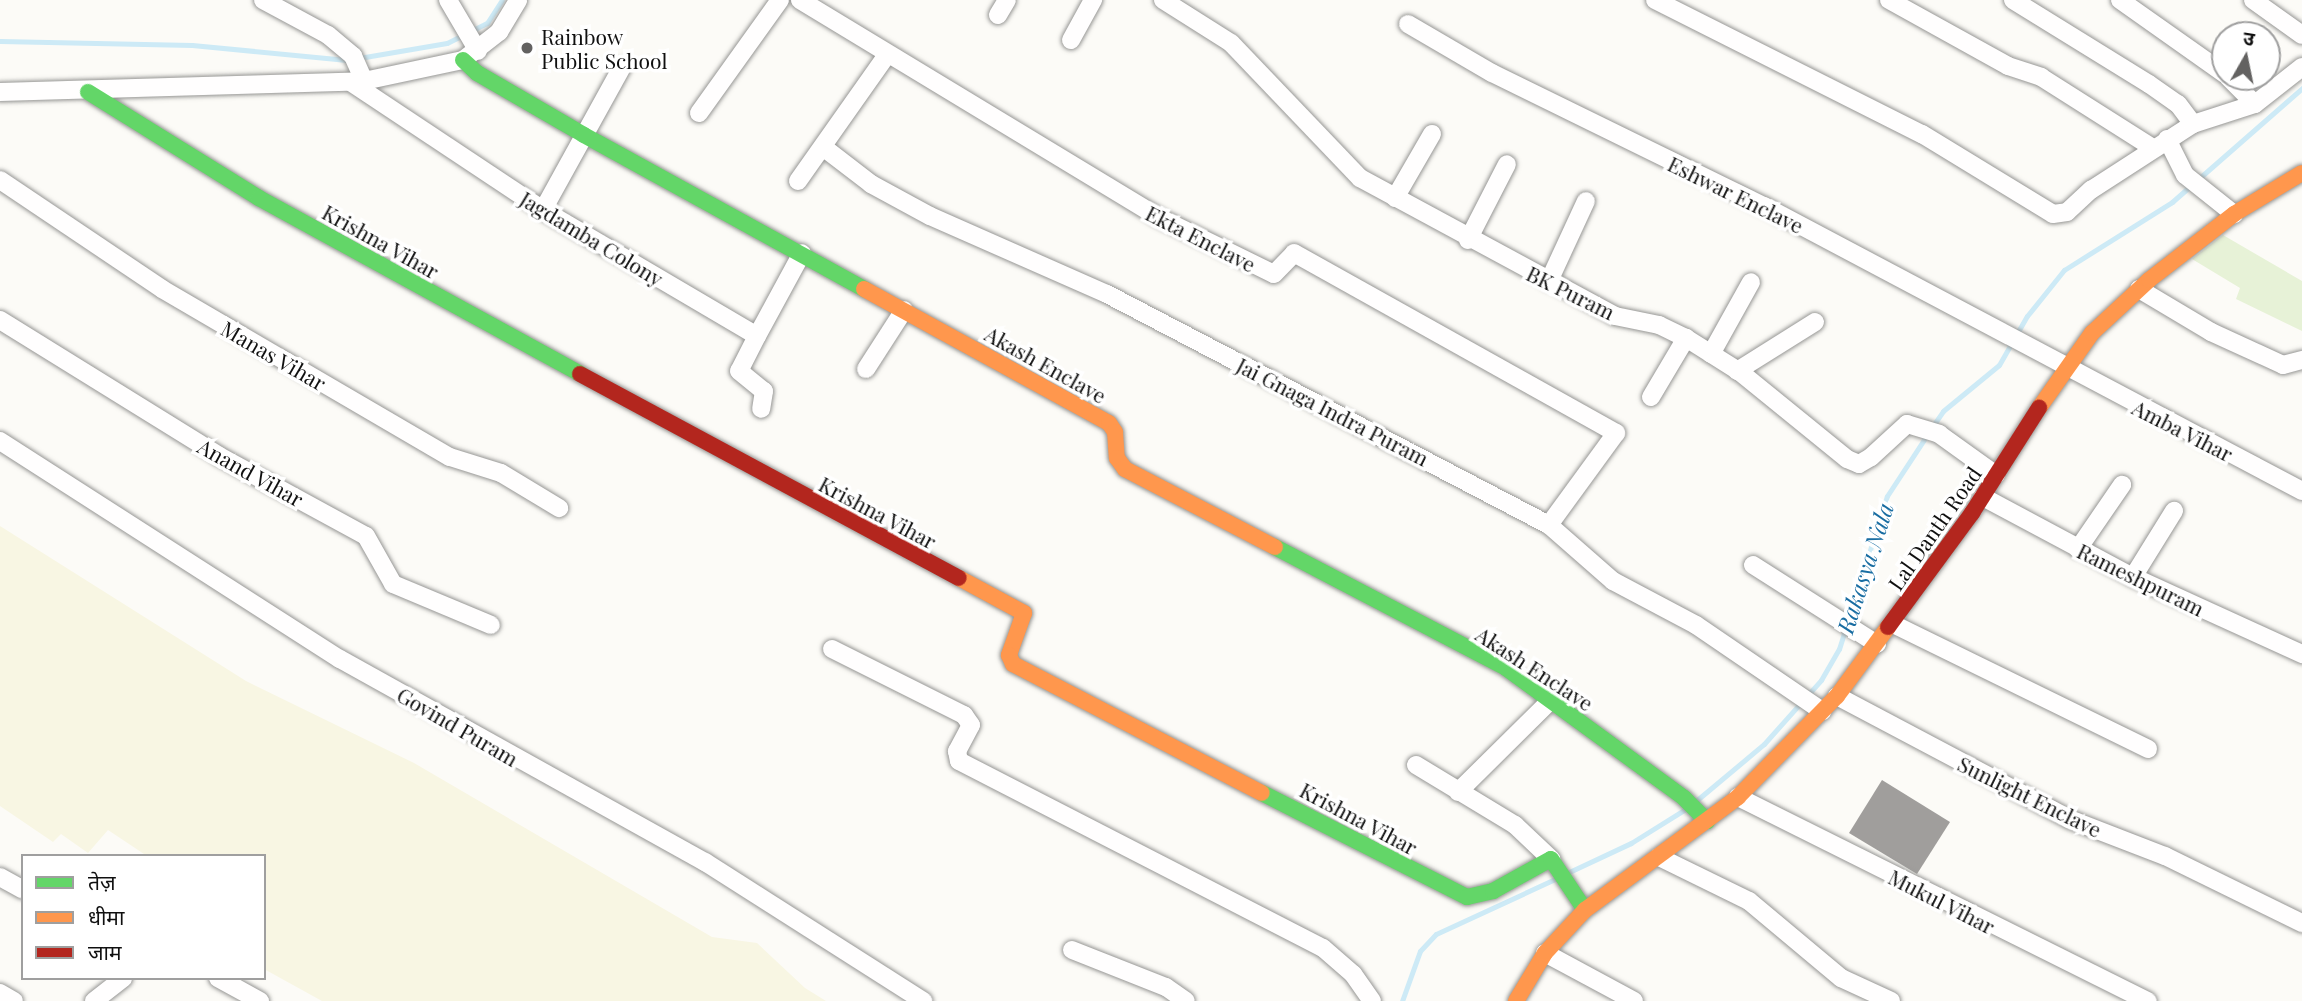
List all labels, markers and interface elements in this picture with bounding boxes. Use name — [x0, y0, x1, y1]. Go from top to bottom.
north arrow — [2211, 21, 2281, 91]
place label: Rainbow Public School — [541, 23, 667, 73]
text: उ — [2241, 24, 2257, 51]
marker: Rainbow Public School — [519, 40, 535, 56]
street label: Eshwar Enclave — [1664, 150, 1808, 238]
street label: Jagdamba Colony — [516, 185, 668, 291]
street label: Krishna Vihar — [318, 198, 444, 284]
street label: Ekta Enclave — [1142, 200, 1260, 276]
street label: BK Puram — [1523, 260, 1619, 324]
street label: Manas Vihar — [217, 315, 331, 395]
street label: Akash Enclave — [981, 320, 1111, 408]
street label: Jai Gnaga Indra Puram — [1233, 352, 1433, 470]
street label: Amba Vihar — [2128, 394, 2238, 466]
street label: Anand Vihar — [194, 433, 308, 511]
street label: Lal Danth Road — [1882, 461, 1986, 595]
street label: Krishna Vihar — [815, 470, 941, 554]
water label: Rakasya Nala — [1831, 499, 1899, 637]
street label: Rameshpuram — [2073, 537, 2209, 621]
street label: Akash Enclave — [1472, 621, 1598, 715]
street label: Govind Puram — [393, 681, 523, 771]
street label: Sunlight Enclave — [1954, 750, 2106, 842]
street label: Krishna Vihar — [1296, 776, 1422, 860]
legend — [21, 854, 266, 980]
street label: Mukul Vihar — [1885, 863, 1999, 939]
text: तेज़ — [88, 867, 116, 895]
text: धीमा — [88, 902, 124, 930]
text: जाम — [88, 937, 122, 965]

